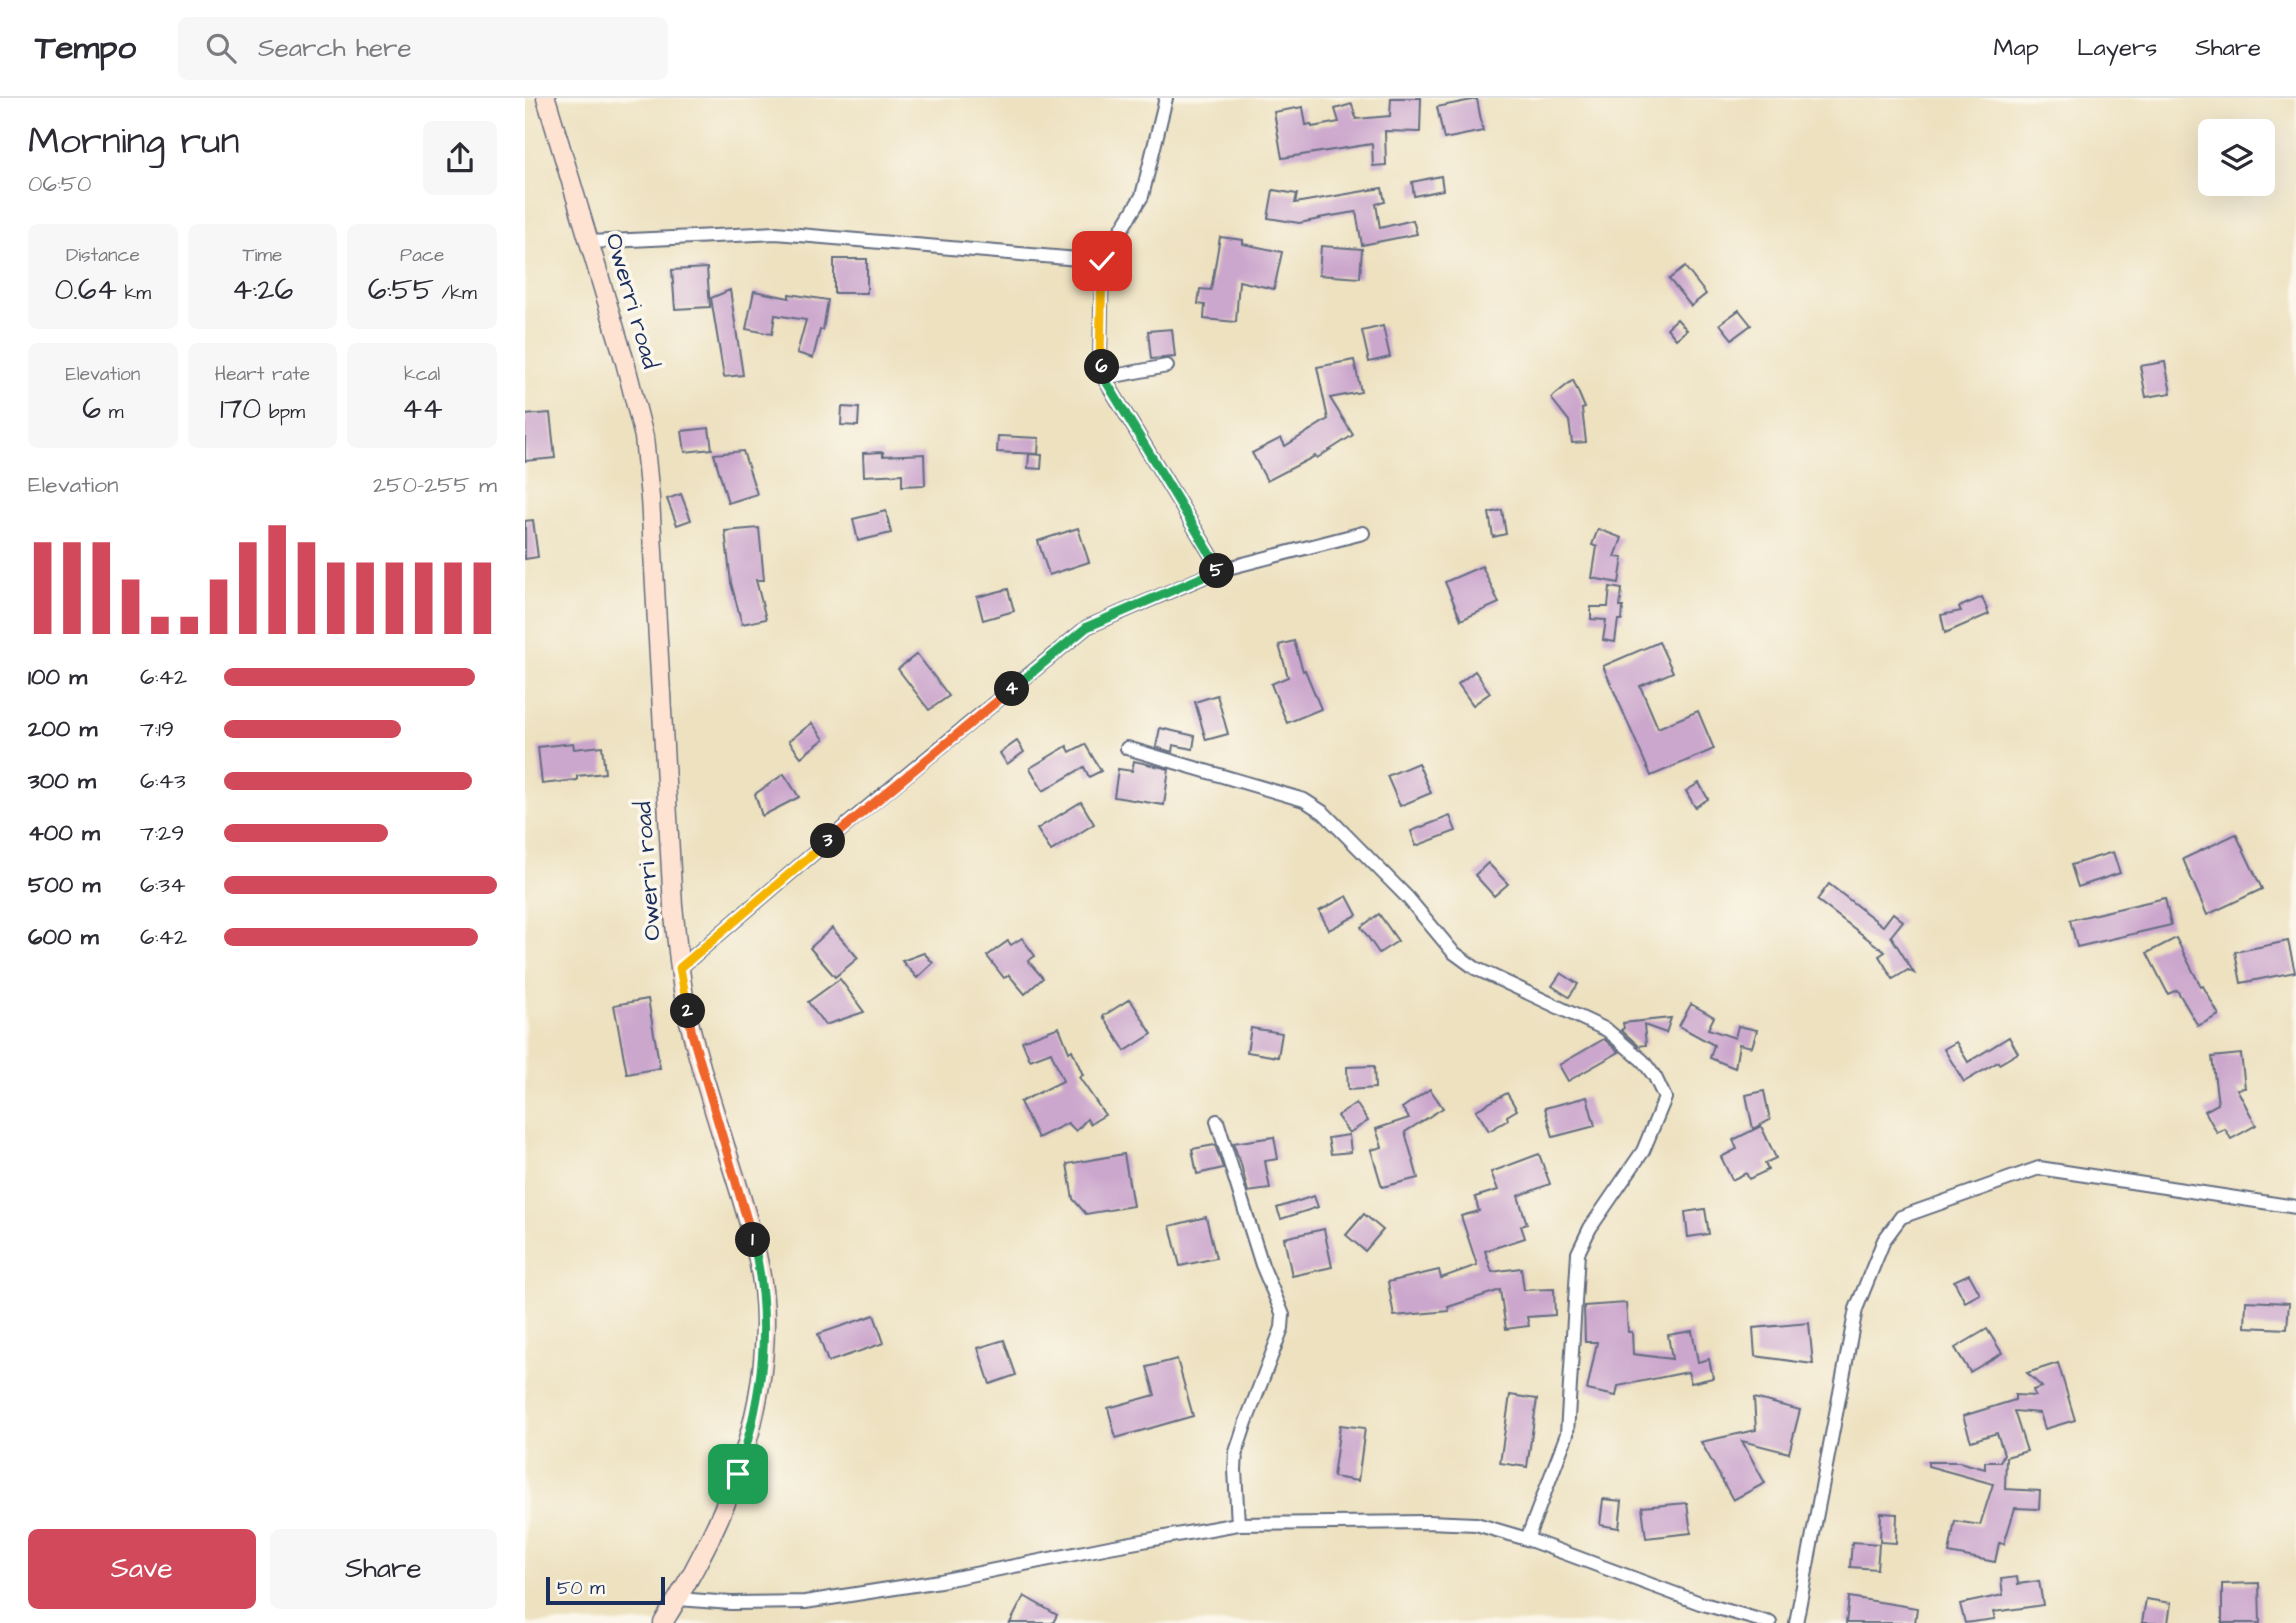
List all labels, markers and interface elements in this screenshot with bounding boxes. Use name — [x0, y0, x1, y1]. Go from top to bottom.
search box — [178, 17, 668, 80]
text: Tempo — [35, 25, 136, 71]
icon: search — [202, 29, 240, 67]
text: Search here — [258, 30, 411, 66]
text: Map — [1994, 31, 2039, 65]
text: Layers — [2077, 31, 2157, 65]
text: Share — [2195, 31, 2261, 65]
text: Morning run — [28, 116, 240, 168]
map controls — [2198, 119, 2275, 196]
button: layers — [2198, 119, 2275, 196]
button: share — [423, 121, 497, 195]
text: 06:50 — [28, 168, 92, 200]
street label: Owerri road — [596, 229, 668, 373]
pin — [1072, 231, 1132, 291]
text: Distance — [66, 242, 140, 269]
text: Time — [243, 242, 282, 269]
text: Pace — [400, 242, 444, 269]
icon: check — [1083, 242, 1121, 280]
text: 0.64 — [55, 269, 117, 311]
text: 4:26 — [232, 269, 293, 311]
text: 6:55 — [368, 269, 434, 311]
text: km — [117, 280, 151, 307]
text: /km — [434, 280, 477, 307]
pin: 6 — [1085, 350, 1119, 384]
text: 6 — [1096, 353, 1107, 380]
text: Elevation — [65, 361, 140, 388]
text: Heart rate — [215, 361, 310, 388]
text: kcal — [404, 361, 440, 388]
text: 6 — [82, 388, 101, 430]
text: 170 — [220, 388, 261, 430]
text: 44 — [402, 388, 443, 430]
text: m — [101, 399, 123, 426]
text: bpm — [261, 399, 305, 426]
text: Elevation — [28, 469, 119, 501]
text: 250–255 m — [373, 469, 497, 501]
pin: 5 — [1199, 554, 1235, 588]
text: 5 — [1210, 557, 1223, 584]
text: 100 m — [28, 661, 87, 693]
text: 6:42 — [140, 661, 187, 693]
pin: 4 — [995, 672, 1029, 706]
text: 4 — [1005, 675, 1018, 702]
text: 200 m — [28, 713, 97, 745]
text: 7:19 — [140, 713, 174, 745]
text: 300 m — [28, 765, 96, 797]
text: 6:43 — [140, 765, 186, 797]
street label: Owerri road — [626, 800, 670, 942]
text: 400 m — [28, 817, 100, 849]
text: 7:29 — [140, 817, 184, 849]
pin: 3 — [811, 824, 845, 858]
text: 3 — [823, 827, 832, 854]
text: 500 m — [28, 869, 100, 901]
text: 6:34 — [140, 869, 186, 901]
text: 600 m — [28, 921, 99, 953]
text: 6:42 — [140, 921, 187, 953]
pin: 2 — [671, 993, 705, 1028]
text: 2 — [682, 997, 693, 1024]
pin: 1 — [735, 1222, 771, 1258]
text: 1 — [751, 1226, 754, 1253]
pin — [708, 1444, 768, 1504]
icon: arrive — [719, 1455, 757, 1493]
button: Save — [28, 1529, 256, 1609]
button: Share — [270, 1529, 497, 1609]
scale bar — [546, 1574, 665, 1606]
text: 50 m — [557, 1575, 605, 1602]

